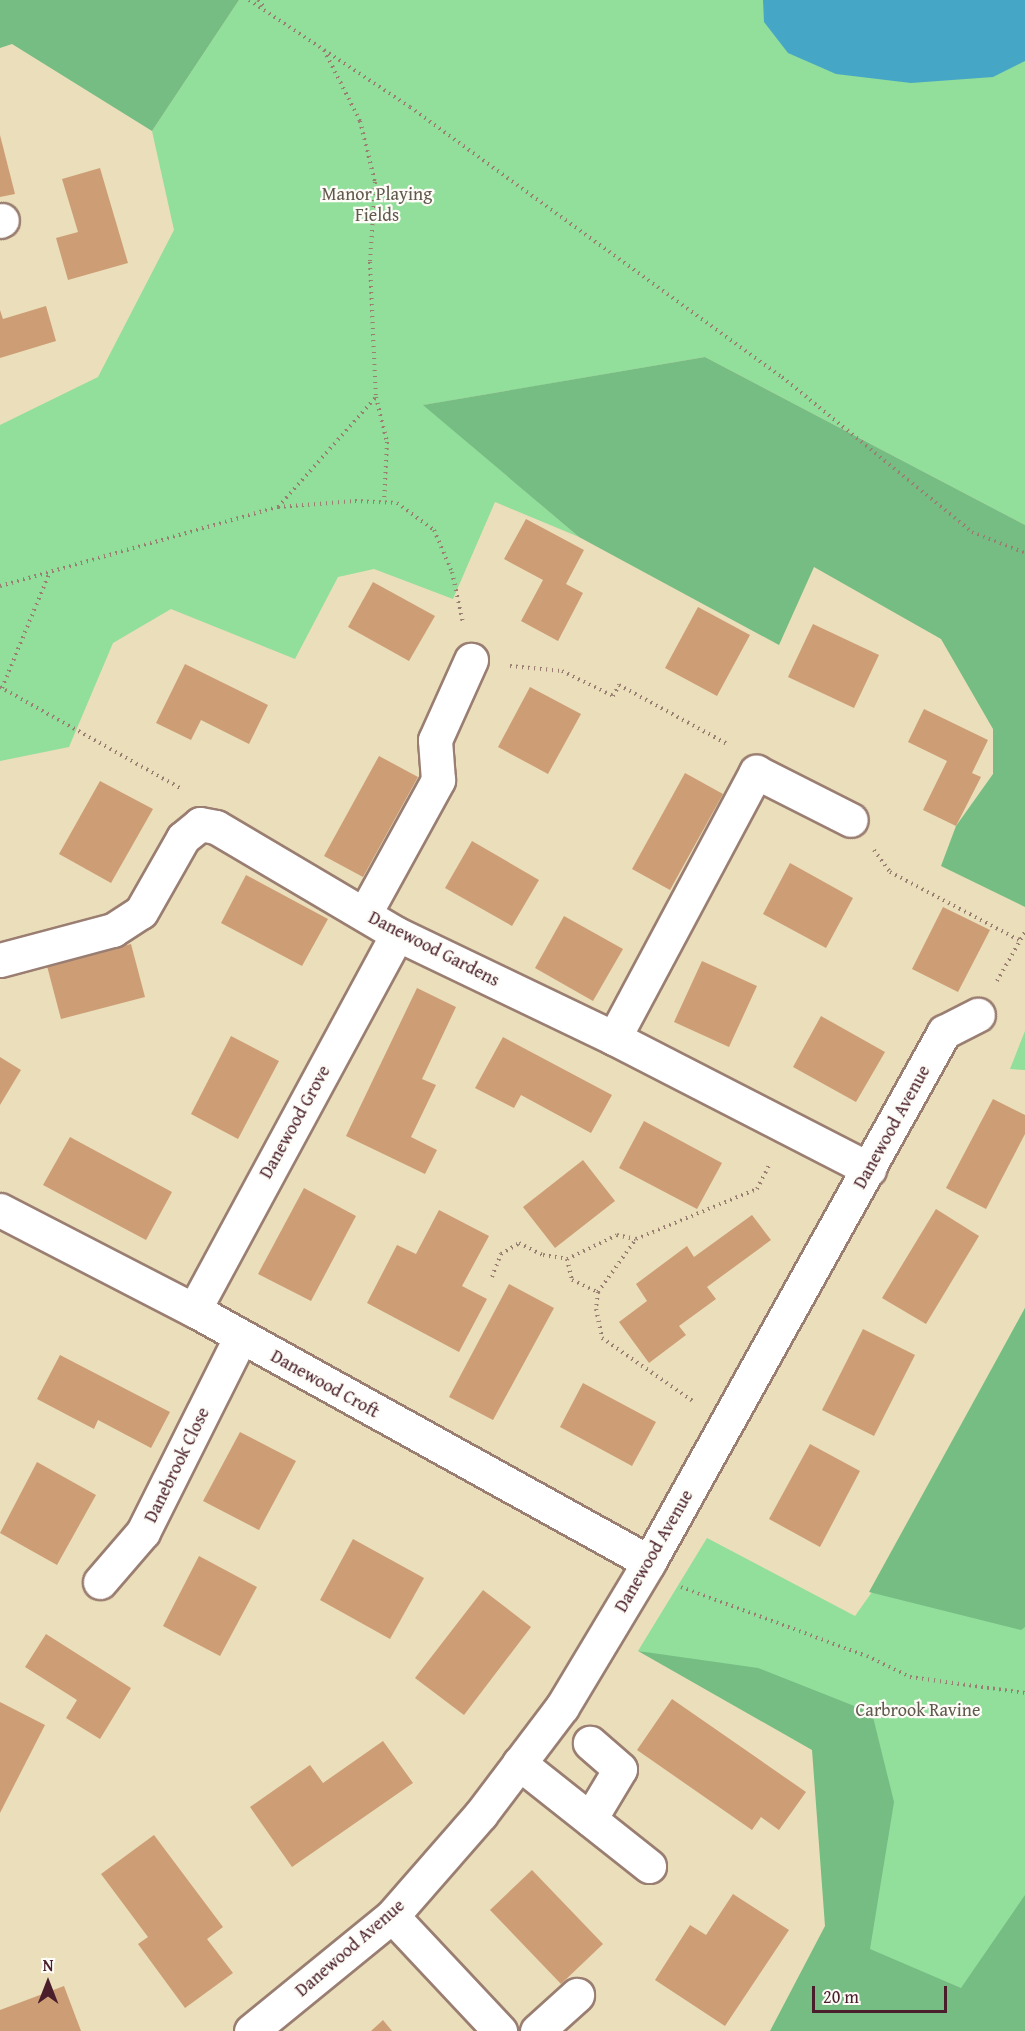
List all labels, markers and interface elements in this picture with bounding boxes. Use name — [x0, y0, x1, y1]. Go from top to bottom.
park label: Manor Playing Fields — [322, 184, 432, 226]
street label: Danewood Gardens — [365, 907, 503, 991]
street label: Danewood Grove — [255, 1062, 335, 1182]
street label: Danewood Avenue — [849, 1062, 935, 1192]
street label: Danewood Croft — [267, 1345, 383, 1423]
street label: Danebrook Close — [140, 1404, 214, 1526]
street label: Danewood Avenue — [610, 1486, 698, 1616]
park label: Carbrook Ravine — [856, 1699, 980, 1721]
street label: Danewood Avenue — [291, 1895, 409, 2001]
north arrow — [18, 1953, 78, 2013]
text: N — [43, 1953, 53, 1977]
scale bar — [815, 1974, 950, 2012]
text: 20 m — [823, 1983, 859, 2010]

